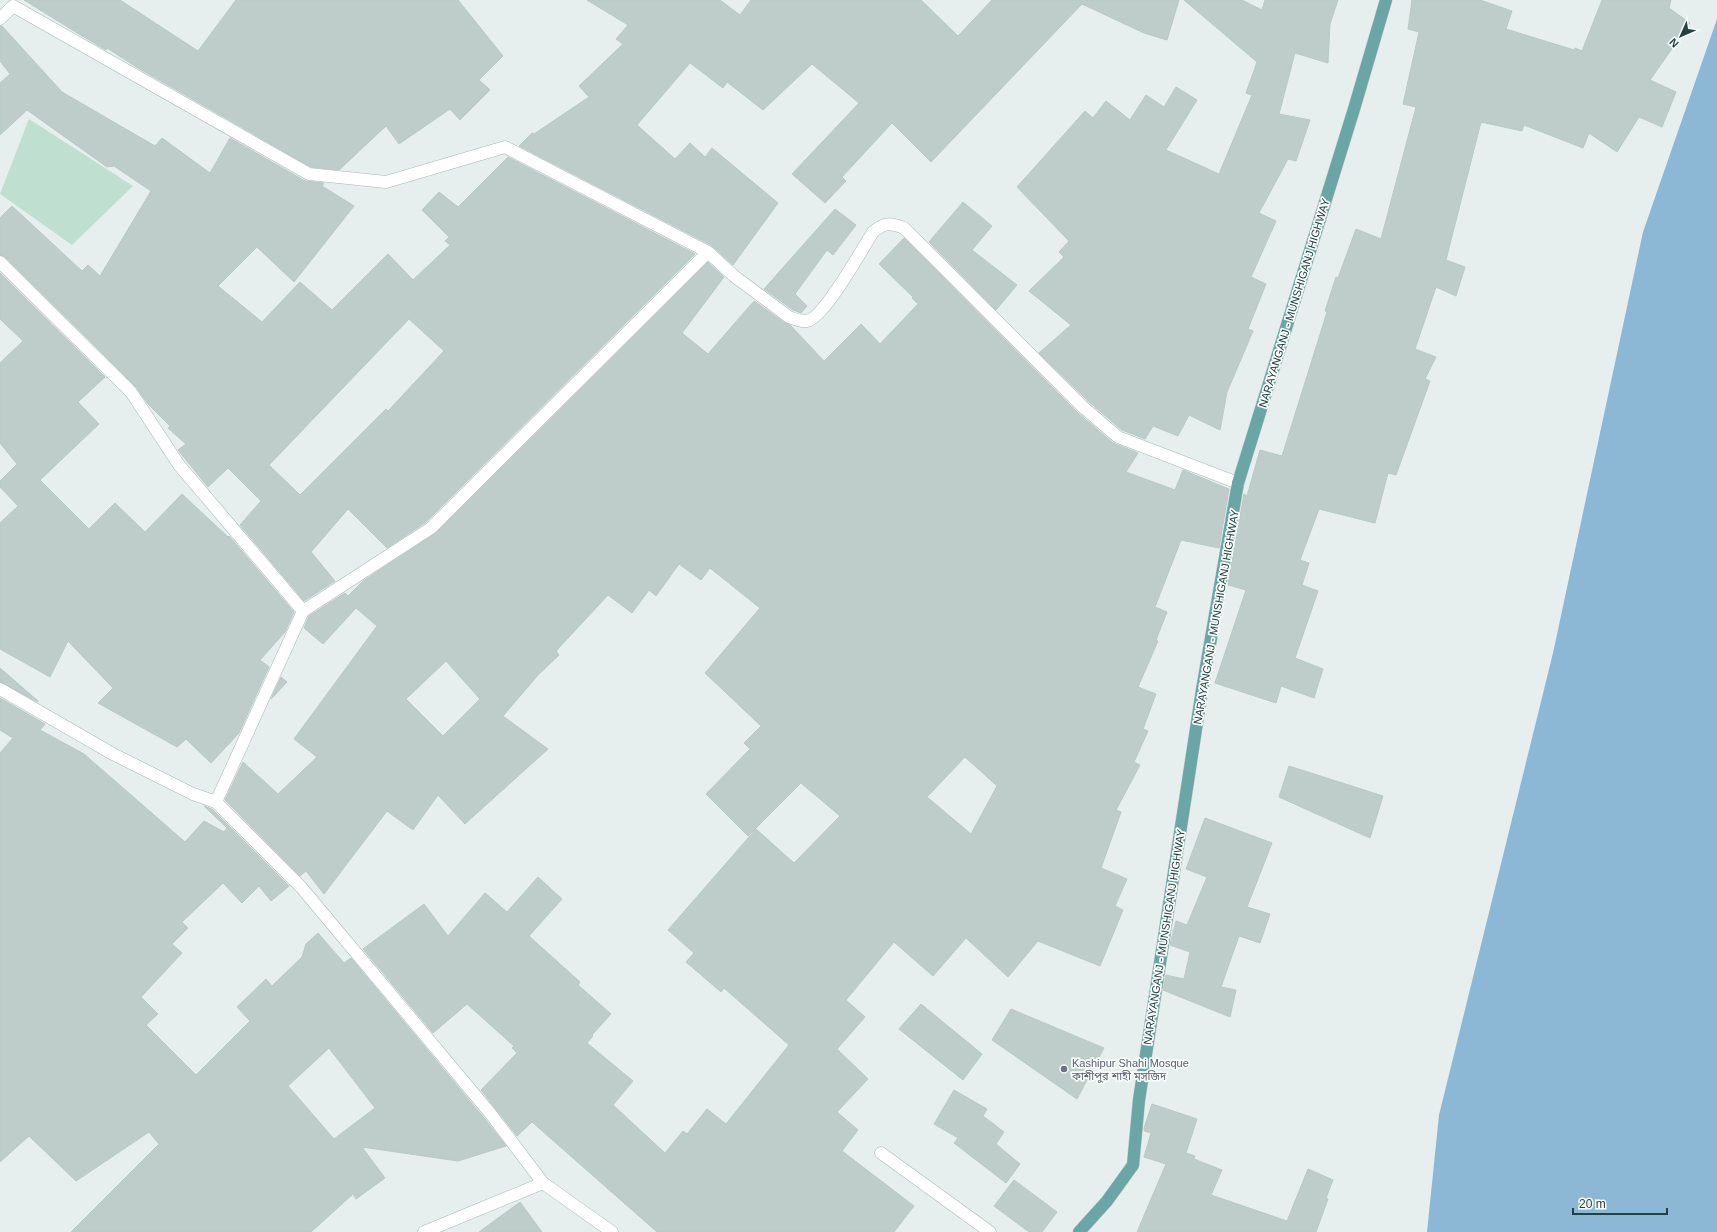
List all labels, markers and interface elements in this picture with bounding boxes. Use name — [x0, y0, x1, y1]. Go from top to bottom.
north arrow — [1661, 16, 1701, 56]
text: N — [1667, 36, 1681, 50]
street label: NARAYANGANJ - MUNSHIGANJ HIGHWAY — [1256, 196, 1332, 409]
street label: NARAYANGANJ - MUNSHIGANJ HIGHWAY — [1191, 508, 1241, 725]
street label: NARAYANGANJ - MUNSHIGANJ HIGHWAY — [1141, 828, 1187, 1045]
place label: Kashipur Shahi Mosque কাশীপুর শাহী মসজিদ — [1071, 1057, 1189, 1083]
marker: Kashipur Shahi Mosque কাশীপুর শাহী মসজিদ — [1059, 1064, 1069, 1074]
scale bar — [1573, 1190, 1667, 1216]
text: 20 m — [1579, 1197, 1606, 1211]

